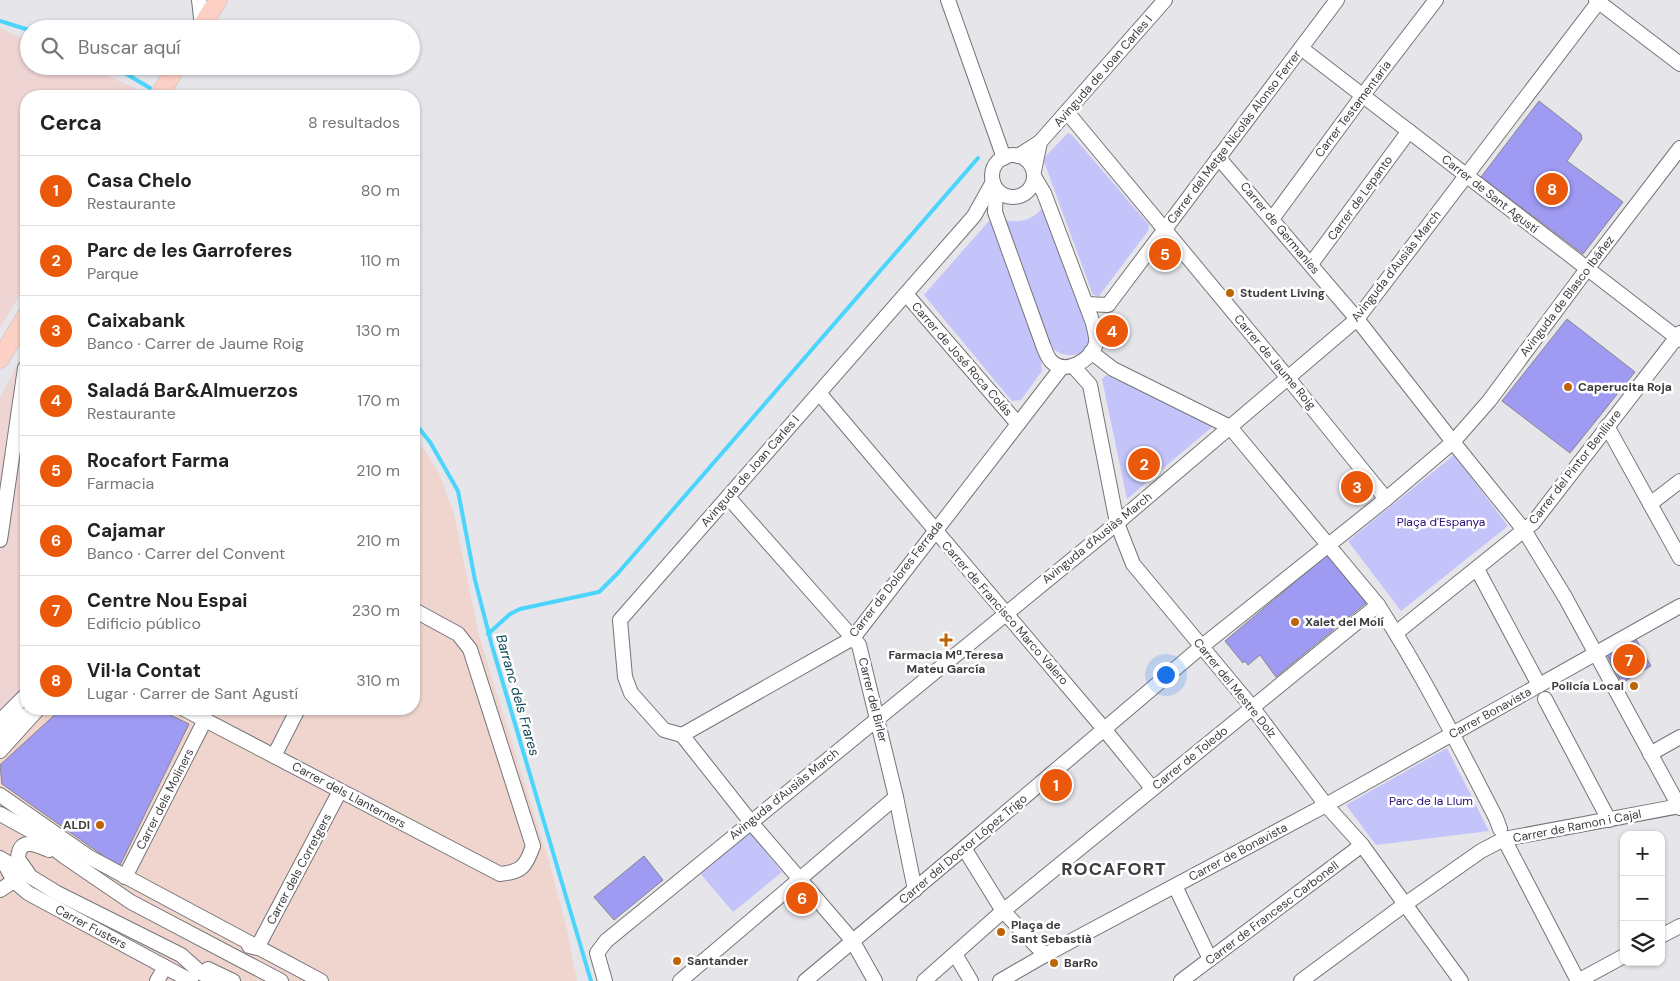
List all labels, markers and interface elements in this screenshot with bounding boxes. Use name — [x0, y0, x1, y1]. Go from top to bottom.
street label: Avinguda de Joan Carles I — [1050, 12, 1156, 130]
search box — [20, 20, 420, 75]
icon: search — [38, 34, 66, 62]
text: Buscar aquí — [78, 35, 181, 60]
street label: Carrer del Metge Nicolàs Alonso Ferrer — [1163, 46, 1305, 227]
street label: Carrer Testamentaria — [1311, 57, 1395, 161]
text: Cerca — [40, 109, 102, 137]
text: 8 resultados — [308, 112, 400, 133]
street label: Carrer de Sant Agustí — [1438, 151, 1542, 237]
street label: Carrer de Lepanto — [1324, 152, 1396, 244]
text: Casa Chelo — [87, 168, 192, 193]
pin: 8 — [1536, 170, 1568, 208]
street label: Carrer de Germanies — [1237, 178, 1323, 278]
text: 1 — [53, 180, 59, 201]
text: 80 m — [361, 180, 400, 201]
text: Restaurante — [87, 193, 176, 214]
street label: Avinguda d'Ausiàs March — [1348, 207, 1445, 325]
street label: Avinguda de Blasco Ibáñez — [1516, 232, 1618, 360]
pin: 5 — [1149, 235, 1181, 273]
text: Parc de les Garroferes — [87, 238, 292, 263]
text: 2 — [51, 250, 61, 271]
text: 110 m — [361, 250, 400, 271]
text: Parque — [87, 263, 139, 284]
place label: Student Living — [1240, 285, 1325, 301]
marker: Student Living — [1224, 287, 1236, 299]
street label: Carrer de José Roca Colás — [908, 299, 1016, 419]
text: Caixabank — [87, 308, 185, 333]
street label: Carrer de Jaume Roig — [1231, 311, 1320, 413]
pin: 4 — [1096, 312, 1128, 350]
text: 3 — [51, 320, 61, 341]
text: 130 m — [356, 320, 400, 341]
text: Banco · Carrer de Jaume Roig — [87, 333, 304, 354]
text: Saladá Bar&Almuerzos — [87, 378, 298, 403]
place label: Caperucita Roja — [1578, 379, 1672, 395]
marker: Caperucita Roja — [1562, 381, 1574, 393]
text: 4 — [51, 390, 61, 411]
text: 170 m — [357, 390, 400, 411]
text: Restaurante — [87, 403, 176, 424]
street label: Carrer del Pintor Benlliure — [1525, 406, 1625, 528]
street label: Avinguda de Joan Carles I — [697, 412, 803, 530]
pin: 2 — [1128, 445, 1160, 483]
text: Rocafort Farma — [87, 448, 229, 473]
text: 5 — [51, 460, 61, 481]
text: 210 m — [356, 460, 400, 481]
pin: 3 — [1341, 468, 1373, 506]
text: Farmacia — [87, 473, 154, 494]
street label: Avinguda d'Ausiàs March — [1039, 489, 1155, 587]
park label: Plaça d'Espanya — [1397, 514, 1485, 530]
street label: Carrer de Dolores Ferrada — [845, 517, 947, 641]
text: Cajamar — [87, 518, 165, 543]
text: 6 — [51, 530, 61, 551]
text: 210 m — [356, 530, 400, 551]
street label: Carrer de Francisco Marco Valero — [938, 538, 1072, 688]
text: Banco · Carrer del Convent — [87, 543, 285, 564]
text: Centre Nou Espai — [87, 588, 248, 613]
text: 7 — [52, 600, 60, 621]
text: 230 m — [352, 600, 400, 621]
text: Edificio público — [87, 613, 201, 634]
place label: Xalet del Molí — [1305, 614, 1384, 630]
marker: Xalet del Molí — [1289, 616, 1301, 628]
water label: Barranc dels Frares — [492, 632, 544, 758]
marker: Farmacia Mª Teresa Mateu García — [940, 634, 952, 646]
street label: Carrer del Mestre Dolz — [1190, 635, 1280, 741]
pin: 7 — [1613, 641, 1645, 679]
place label: Farmacia Mª Teresa Mateu García — [888, 647, 1004, 677]
street label: Carrer del Birler — [855, 656, 891, 745]
text: Vil·la Contat — [87, 658, 201, 683]
your location — [1153, 662, 1179, 688]
text: 8 — [51, 670, 61, 691]
text: 310 m — [356, 670, 400, 691]
place label: Policía Local — [1552, 678, 1624, 694]
marker: Policía Local — [1628, 680, 1640, 692]
text: Lugar · Carrer de Sant Agustí — [87, 683, 298, 704]
street label: Carrer Bonavista — [1446, 684, 1534, 742]
street label: Carrer de Toledo — [1149, 723, 1231, 793]
street label: Avinguda d'Ausiàs March — [726, 745, 842, 843]
street label: Carrer dels Moliners — [133, 746, 197, 852]
street label: Carrer dels Llanterners — [289, 758, 409, 832]
pin: 1 — [1040, 766, 1072, 804]
street label: Carrer del Doctor López Trigo — [895, 791, 1031, 907]
park label: Parc de la Llum — [1389, 793, 1473, 809]
street label: Carrer de Ramon i Cajal — [1511, 806, 1643, 846]
street label: Carrer dels Corretgers — [263, 811, 335, 927]
place label: ALDI — [63, 817, 90, 833]
marker: ALDI — [94, 819, 106, 831]
street label: Carrer de Bonavista — [1186, 819, 1290, 885]
map controls — [1620, 831, 1665, 966]
button: + — [1620, 831, 1665, 876]
district label: ROCAFORT — [1061, 857, 1167, 881]
street label: Carrer de Francesc Carbonell — [1202, 858, 1342, 968]
button: − — [1620, 876, 1665, 921]
pin: 6 — [786, 879, 818, 917]
street label: Carrer Fusters — [52, 901, 130, 953]
place label: Plaça de Sant Sebastià — [1011, 917, 1092, 947]
button: layers — [1620, 921, 1665, 966]
marker: Plaça de Sant Sebastià — [995, 926, 1007, 938]
place label: Santander — [687, 953, 748, 969]
marker: Santander — [671, 955, 683, 967]
place label: BarRo — [1064, 955, 1098, 971]
marker: BarRo — [1048, 957, 1060, 969]

